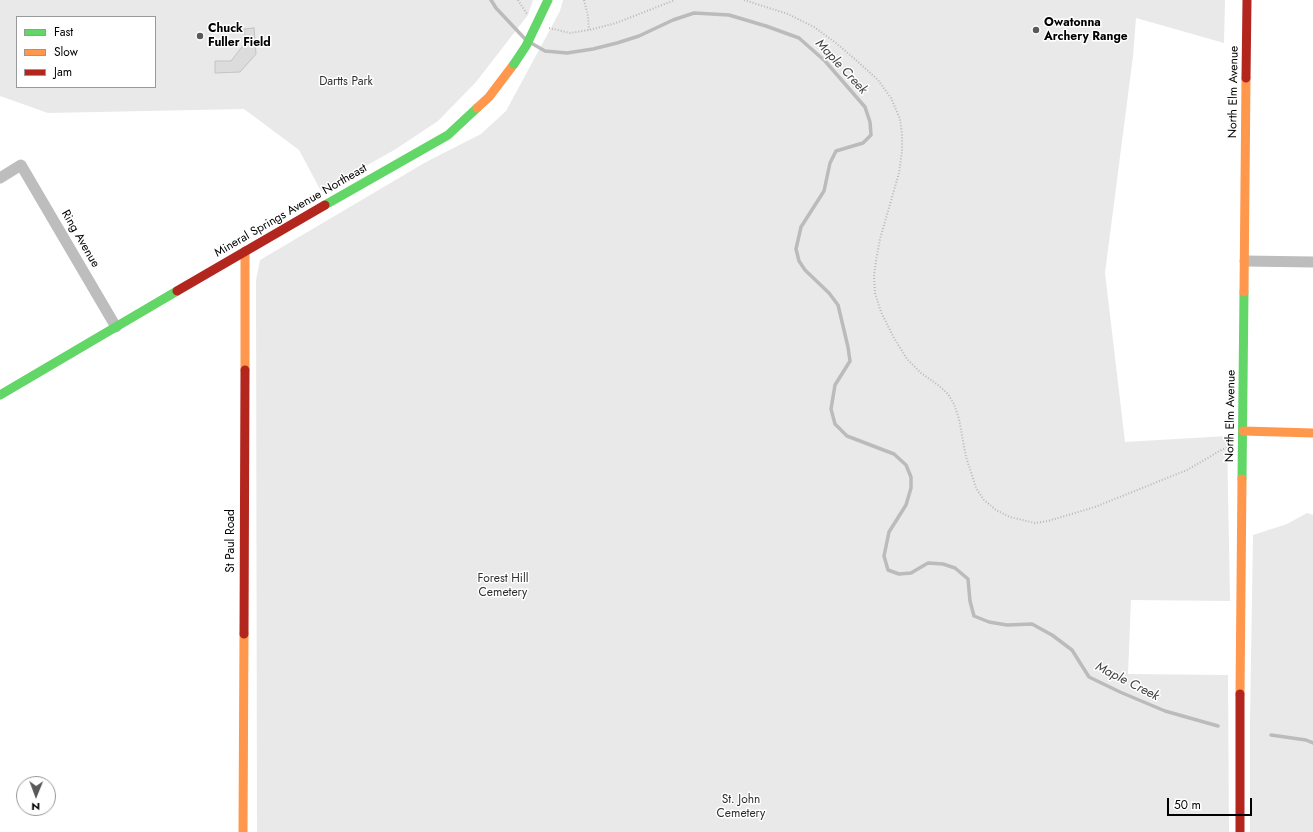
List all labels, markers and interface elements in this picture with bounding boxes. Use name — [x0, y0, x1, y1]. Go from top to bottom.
legend — [16, 16, 156, 88]
place label: Owatonna Archery Range — [1044, 16, 1128, 44]
place label: Chuck Fuller Field — [208, 22, 271, 50]
text: Fast — [54, 23, 73, 41]
marker: Owatonna Archery Range — [1031, 25, 1041, 35]
marker: Chuck Fuller Field — [195, 31, 205, 41]
water label: Maple Creek — [812, 36, 870, 98]
text: Slow — [54, 43, 78, 61]
street label: North Elm Avenue — [1226, 46, 1242, 138]
text: Jam — [54, 63, 72, 81]
park label: Dartts Park — [319, 75, 373, 89]
street label: Mineral Springs Avenue Northeast — [212, 161, 370, 261]
street label: Ring Avenue — [58, 208, 102, 270]
street label: North Elm Avenue — [1223, 370, 1239, 462]
street label: St Paul Road — [224, 509, 238, 573]
park label: Forest Hill Cemetery — [478, 572, 528, 600]
water label: Maple Creek — [1093, 659, 1161, 705]
north arrow — [16, 776, 56, 816]
scale bar — [1169, 790, 1254, 816]
park label: St. John Cemetery — [717, 793, 765, 821]
text: 50 m — [1174, 796, 1201, 814]
text: N — [31, 799, 40, 815]

